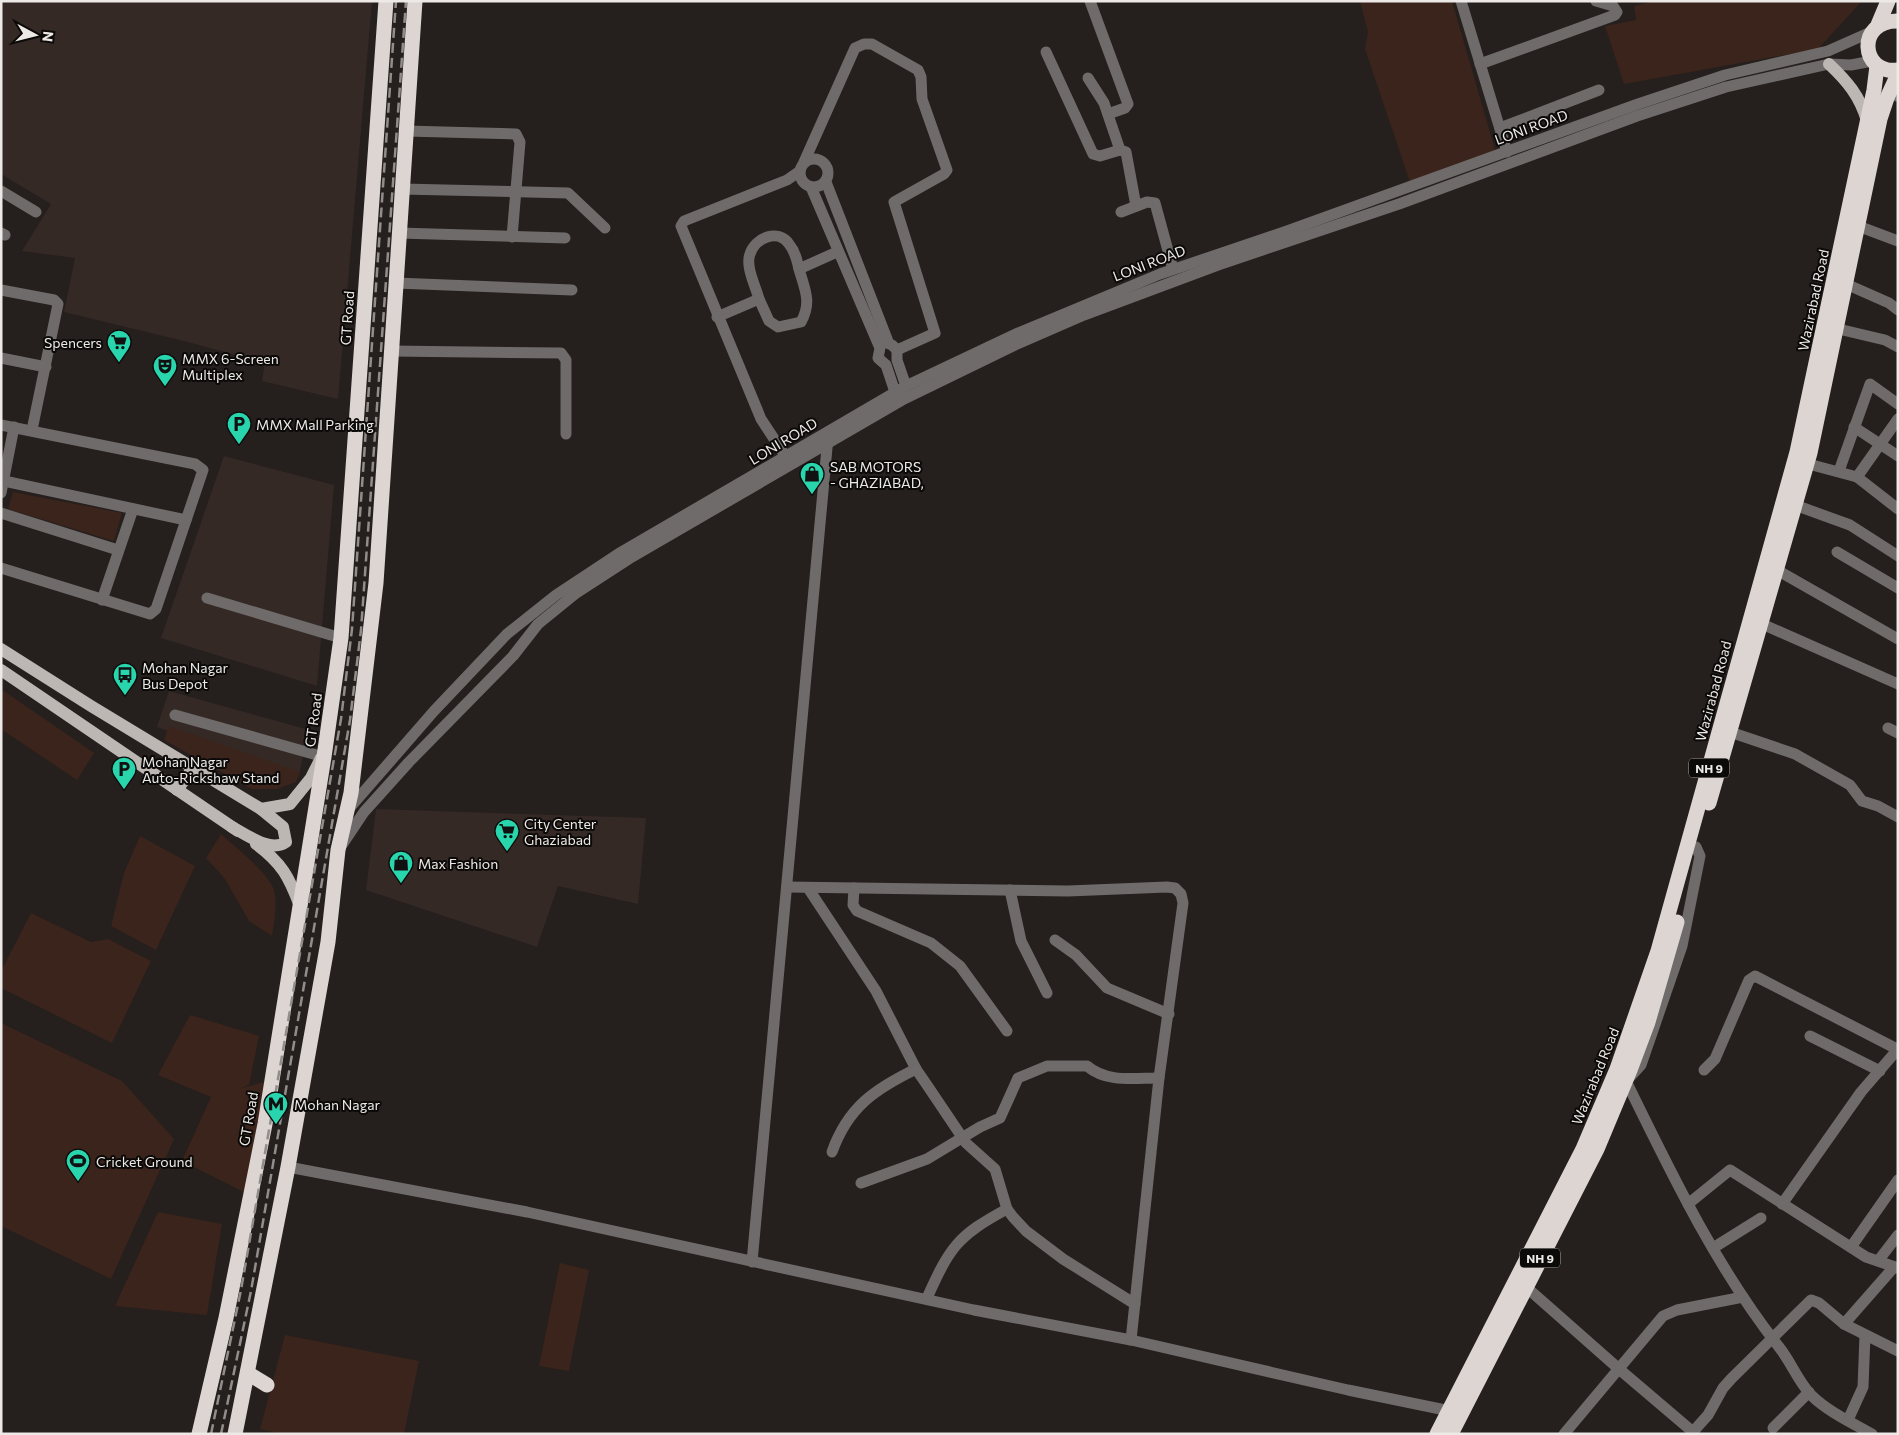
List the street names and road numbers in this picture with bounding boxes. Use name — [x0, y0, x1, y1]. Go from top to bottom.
street label: LONI ROAD — [1492, 106, 1570, 148]
street label: LONI ROAD — [1110, 241, 1188, 285]
street label: Wazirabad Road — [1794, 248, 1832, 352]
street label: GT Road — [337, 290, 357, 346]
street label: LONI ROAD — [746, 414, 820, 468]
street label: Wazirabad Road — [1691, 639, 1735, 743]
street label: GT Road — [301, 692, 325, 748]
road number: NH 9 — [1689, 758, 1729, 778]
street label: Wazirabad Road — [1568, 1025, 1622, 1127]
street label: GT Road — [235, 1091, 261, 1147]
road number: NH 9 — [1520, 1248, 1560, 1268]

